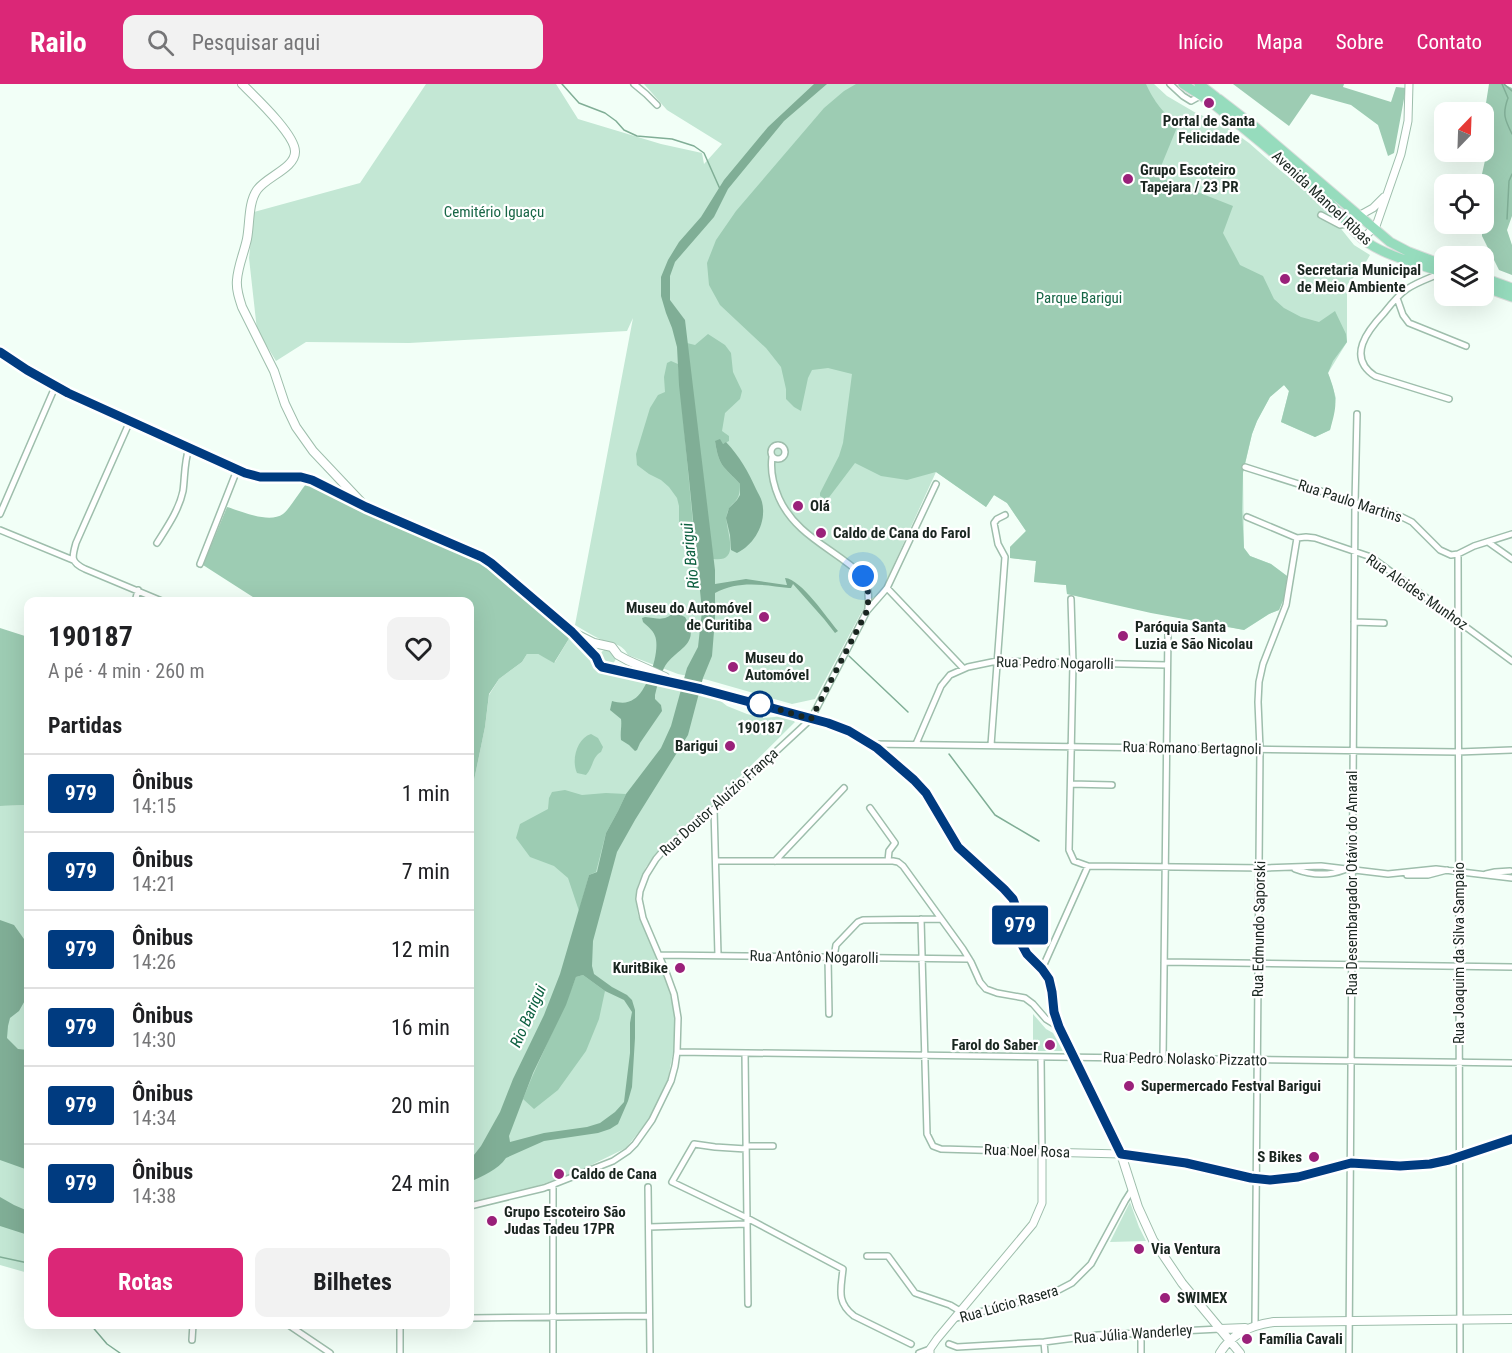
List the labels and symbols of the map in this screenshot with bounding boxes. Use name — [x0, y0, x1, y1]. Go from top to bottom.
marker: Portal de Santa Felicidade — [1202, 96, 1216, 110]
north arrow — [1434, 102, 1494, 162]
place label: Portal de Santa Felicidade — [1163, 112, 1255, 147]
street label: Avenida Manoel Ribas — [1268, 147, 1376, 249]
place label: Grupo Escoteiro Tapejara / 23 PR — [1140, 161, 1238, 196]
marker: Grupo Escoteiro Tapejara / 23 PR — [1121, 172, 1135, 186]
park label: Cemitério Iguaçu — [444, 203, 544, 221]
place label: Secretaria Municipal de Meio Ambiente — [1297, 261, 1421, 296]
marker: Secretaria Municipal de Meio Ambiente — [1278, 272, 1292, 286]
park label: Parque Barigui — [1036, 289, 1122, 307]
street label: Rua Paulo Martins — [1296, 476, 1404, 526]
place label: Olá — [810, 497, 830, 515]
marker: Olá — [791, 499, 805, 513]
water label: Rio Barigui — [677, 522, 703, 590]
place label: Caldo de Cana do Farol — [833, 524, 971, 542]
marker: Caldo de Cana do Farol — [814, 526, 828, 540]
street label: Rua Alcides Munhoz — [1363, 550, 1471, 634]
your location — [848, 561, 878, 591]
place label: Museu do Automóvel de Curitiba — [626, 599, 752, 634]
marker: Museu do Automóvel de Curitiba — [757, 610, 771, 624]
place label: Paróquia Santa Luzia e São Nicolau — [1135, 618, 1253, 653]
marker: Paróquia Santa Luzia e São Nicolau — [1116, 629, 1130, 643]
place label: Museu do Automóvel — [745, 649, 809, 684]
street label: Rua Pedro Nogarolli — [996, 653, 1114, 673]
marker: Museu do Automóvel — [726, 660, 740, 674]
marker: 190187 — [747, 691, 773, 717]
place label: 190187 — [737, 719, 783, 737]
place label: Barigui — [675, 737, 718, 755]
street label: Rua Romano Bertagnoli — [1122, 738, 1262, 758]
marker: Barigui — [723, 739, 737, 753]
street label: Rua Doutor Aluízio França — [656, 744, 782, 860]
street label: Rua Desembargador Otávio do Amaral — [1343, 771, 1361, 996]
street label: Rua Edmundo Saporski — [1249, 861, 1269, 997]
street label: Rua Joaquim da Silva Sampaio — [1450, 862, 1468, 1044]
line badge: 979 — [986, 906, 1054, 944]
street label: Rua Antônio Nogarolli — [749, 947, 879, 967]
place label: KuritBike — [613, 959, 668, 977]
marker: KuritBike — [673, 961, 687, 975]
water label: Rio Barigui — [506, 982, 550, 1050]
place label: Farol do Saber — [952, 1036, 1038, 1054]
marker: Farol do Saber — [1043, 1038, 1057, 1052]
street label: Rua Pedro Nolasko Pizzatto — [1103, 1049, 1267, 1069]
place label: Supermercado Festval Barigui — [1141, 1077, 1321, 1095]
marker: Supermercado Festval Barigui — [1122, 1079, 1136, 1093]
street label: Rua Noel Rosa — [984, 1141, 1070, 1161]
place label: S Bikes — [1257, 1148, 1302, 1166]
marker: S Bikes — [1307, 1150, 1321, 1164]
place label: Caldo de Cana — [571, 1165, 657, 1183]
marker: Caldo de Cana — [552, 1167, 566, 1181]
place label: Grupo Escoteiro São Judas Tadeu 17PR — [504, 1203, 626, 1238]
marker: Grupo Escoteiro São Judas Tadeu 17PR — [485, 1214, 499, 1228]
place label: Via Ventura — [1151, 1240, 1221, 1258]
marker: Via Ventura — [1132, 1242, 1146, 1256]
street label: Rua Lúcio Rasera — [958, 1281, 1060, 1327]
place label: SWIMEX — [1177, 1289, 1228, 1307]
marker: SWIMEX — [1158, 1291, 1172, 1305]
street label: Rua Júlia Wanderley — [1073, 1321, 1193, 1347]
place label: Família Cavali — [1259, 1330, 1343, 1348]
marker: Família Cavali — [1240, 1332, 1254, 1346]

